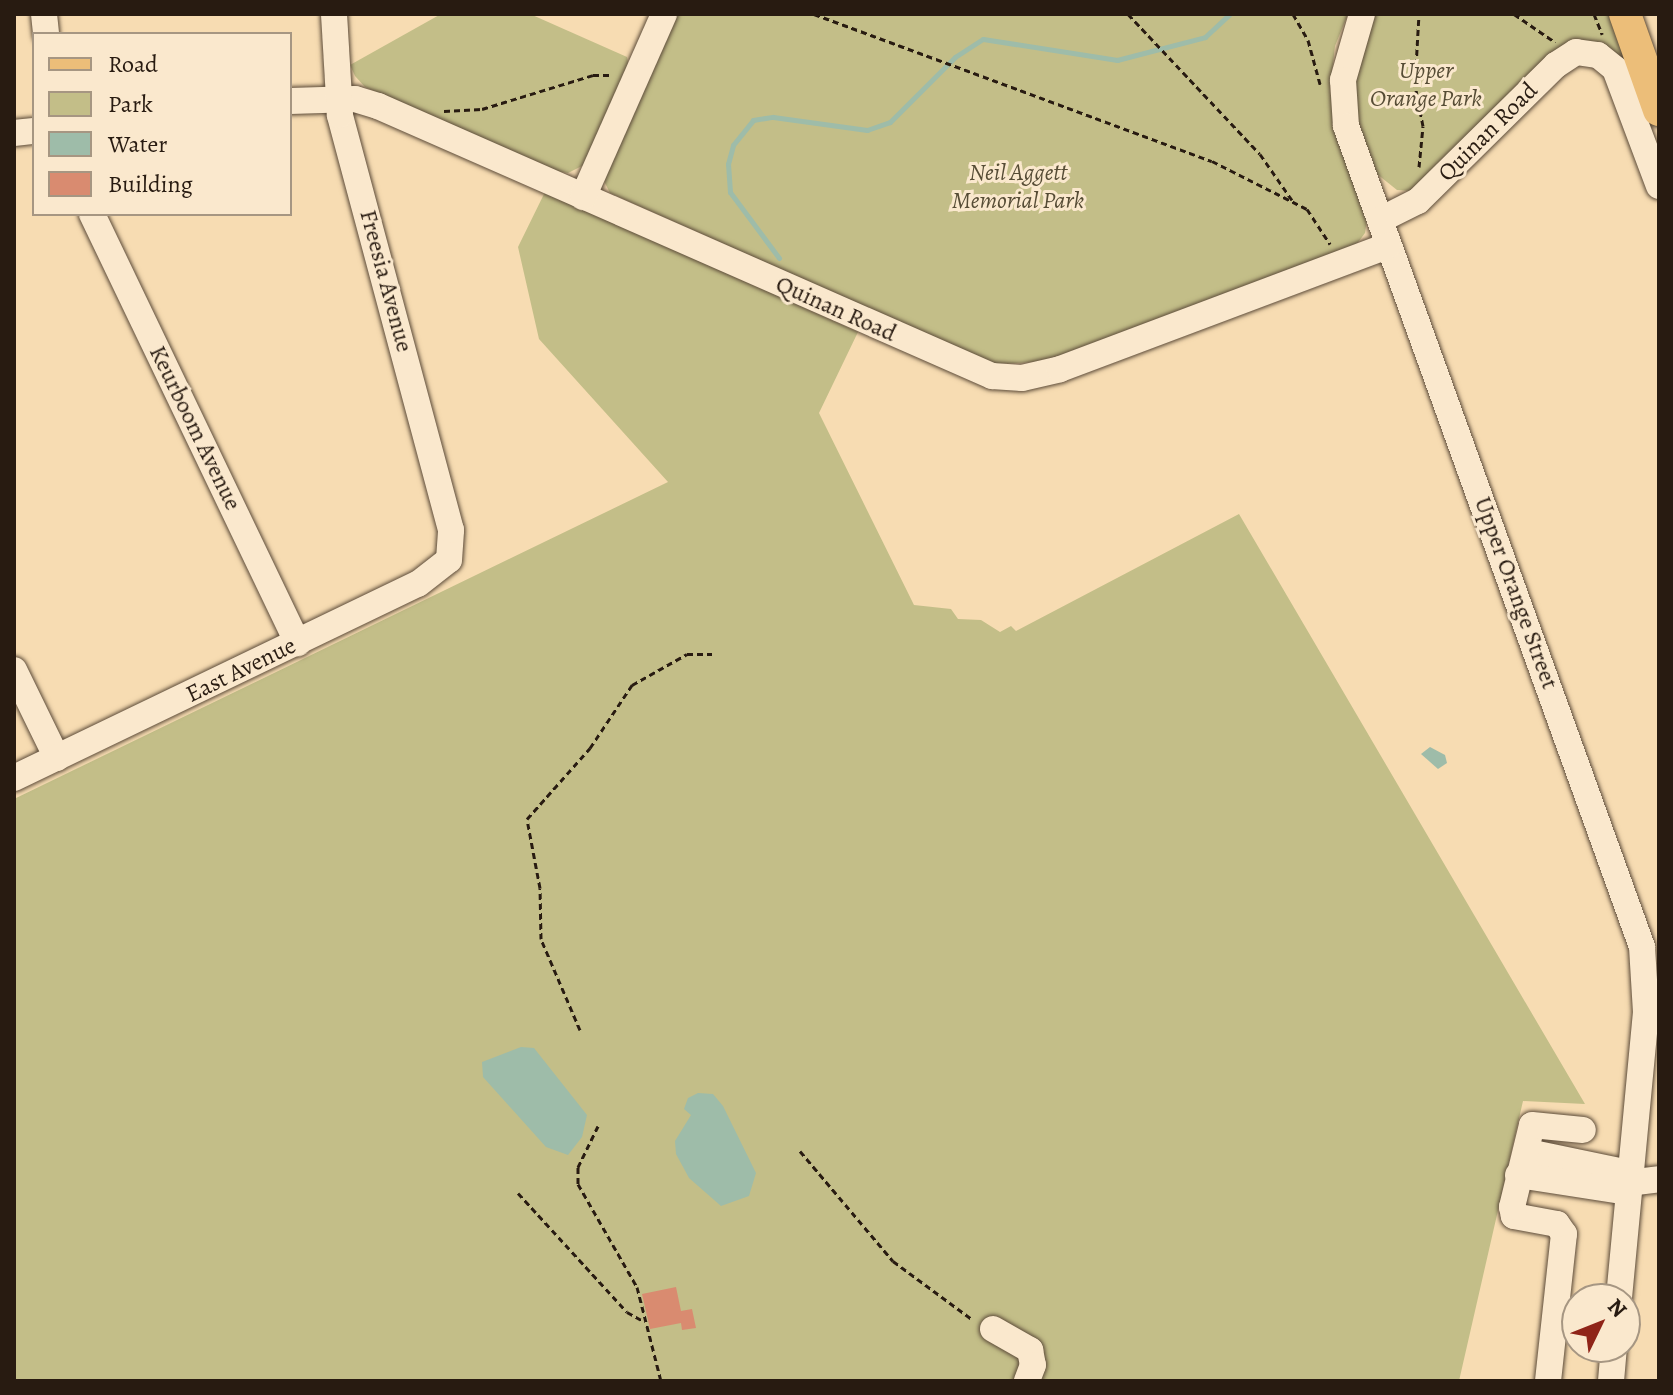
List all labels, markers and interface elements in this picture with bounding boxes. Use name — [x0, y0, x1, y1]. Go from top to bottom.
legend — [32, 32, 292, 216]
text: Road — [108, 48, 158, 80]
park label: Upper Orange Park — [1370, 57, 1482, 113]
street label: Quinan Road — [1432, 76, 1544, 188]
text: Park — [108, 88, 153, 120]
text: Water — [108, 128, 168, 160]
park label: Neil Aggett Memorial Park — [952, 159, 1084, 215]
text: Building — [108, 168, 193, 200]
street label: Freesia Avenue — [353, 207, 419, 355]
street label: Quinan Road — [771, 270, 901, 348]
street label: Keurboom Avenue — [143, 341, 247, 515]
street label: Upper Orange Street — [1468, 493, 1564, 693]
street label: East Avenue — [181, 631, 301, 709]
north arrow — [1561, 1283, 1641, 1363]
text: N — [1601, 1292, 1634, 1324]

